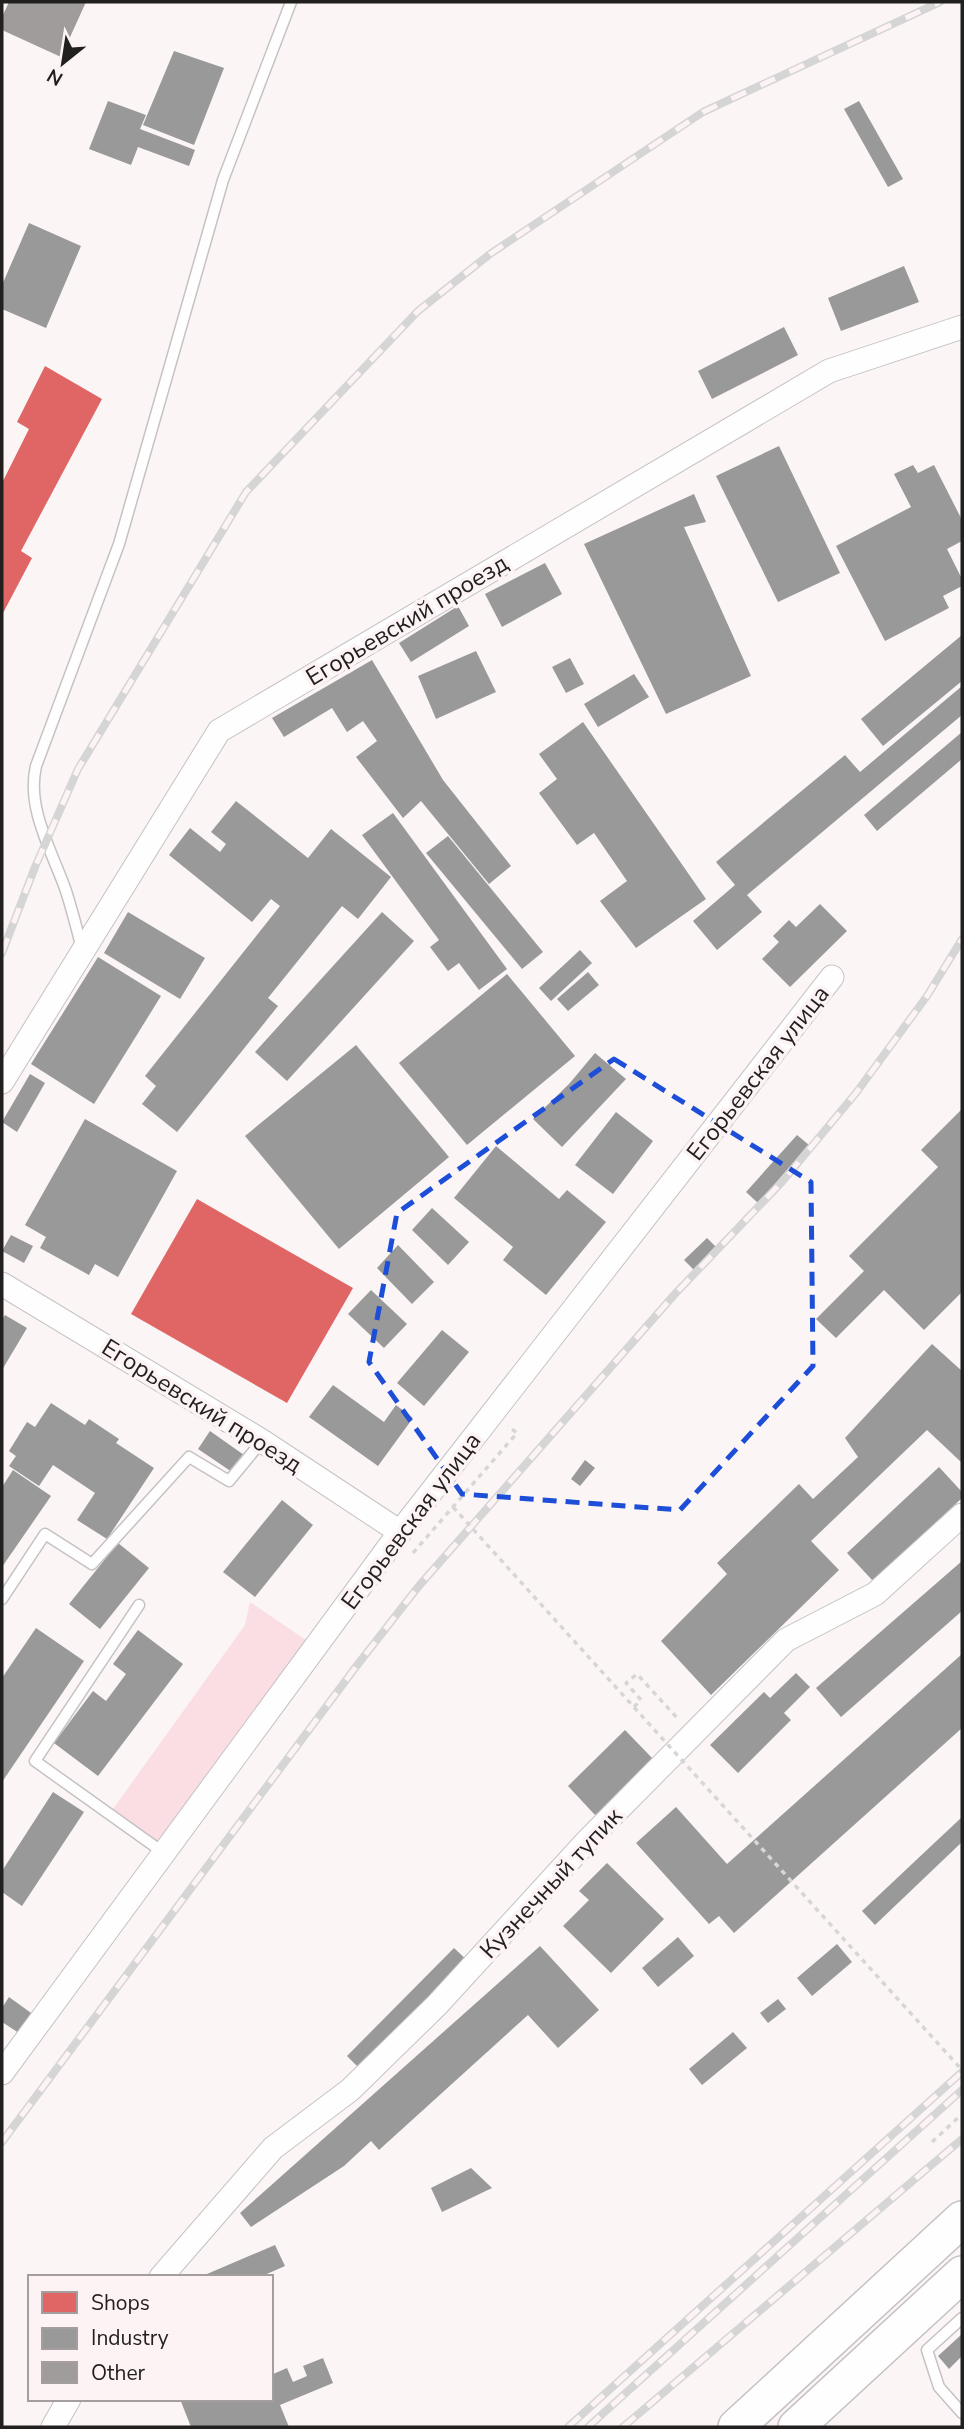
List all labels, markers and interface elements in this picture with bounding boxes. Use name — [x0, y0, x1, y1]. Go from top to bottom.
north arrow — [28, 28, 98, 98]
text: N — [42, 62, 68, 92]
street label: Егорьевский проезд — [300, 547, 514, 693]
street label: Егорьевская улица — [679, 979, 837, 1167]
street label: Егорьевский проезд — [96, 1331, 308, 1481]
street label: Егорьевская улица — [334, 1426, 488, 1616]
street label: Кузнечный тупик — [473, 1800, 630, 1965]
legend — [28, 2275, 273, 2401]
text: Shops — [91, 2289, 150, 2317]
text: Industry — [91, 2324, 169, 2352]
text: Other — [91, 2359, 146, 2387]

